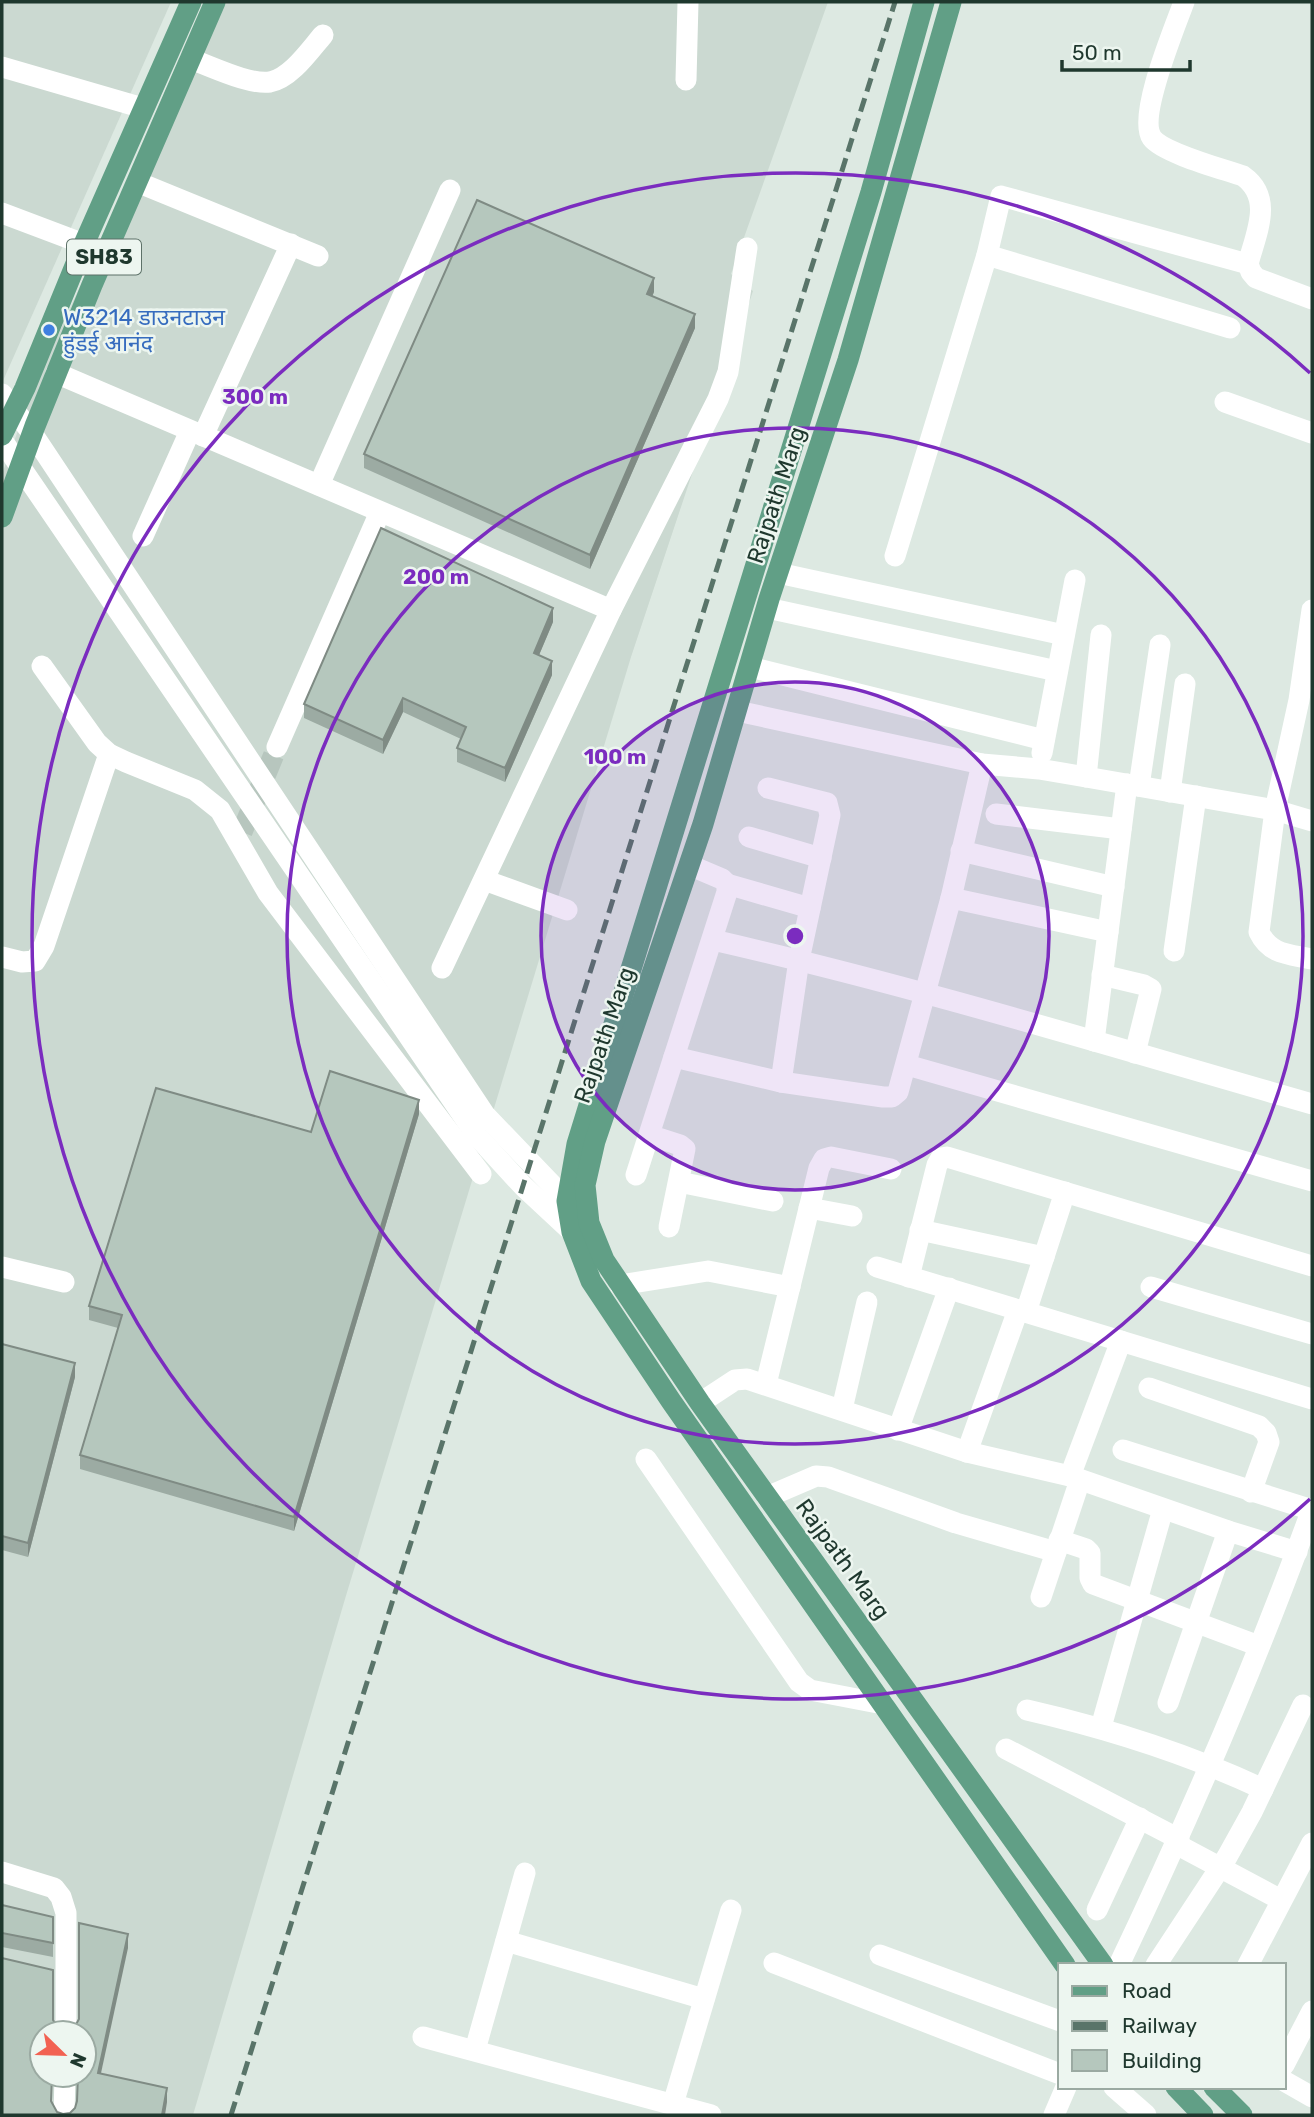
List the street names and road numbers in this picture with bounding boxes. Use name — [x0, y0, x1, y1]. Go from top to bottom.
road number: SH83 — [67, 240, 141, 274]
street label: Rajpath Marg — [741, 423, 811, 567]
street label: Rajpath Marg — [568, 963, 640, 1107]
street label: Rajpath Marg — [790, 1493, 896, 1625]

